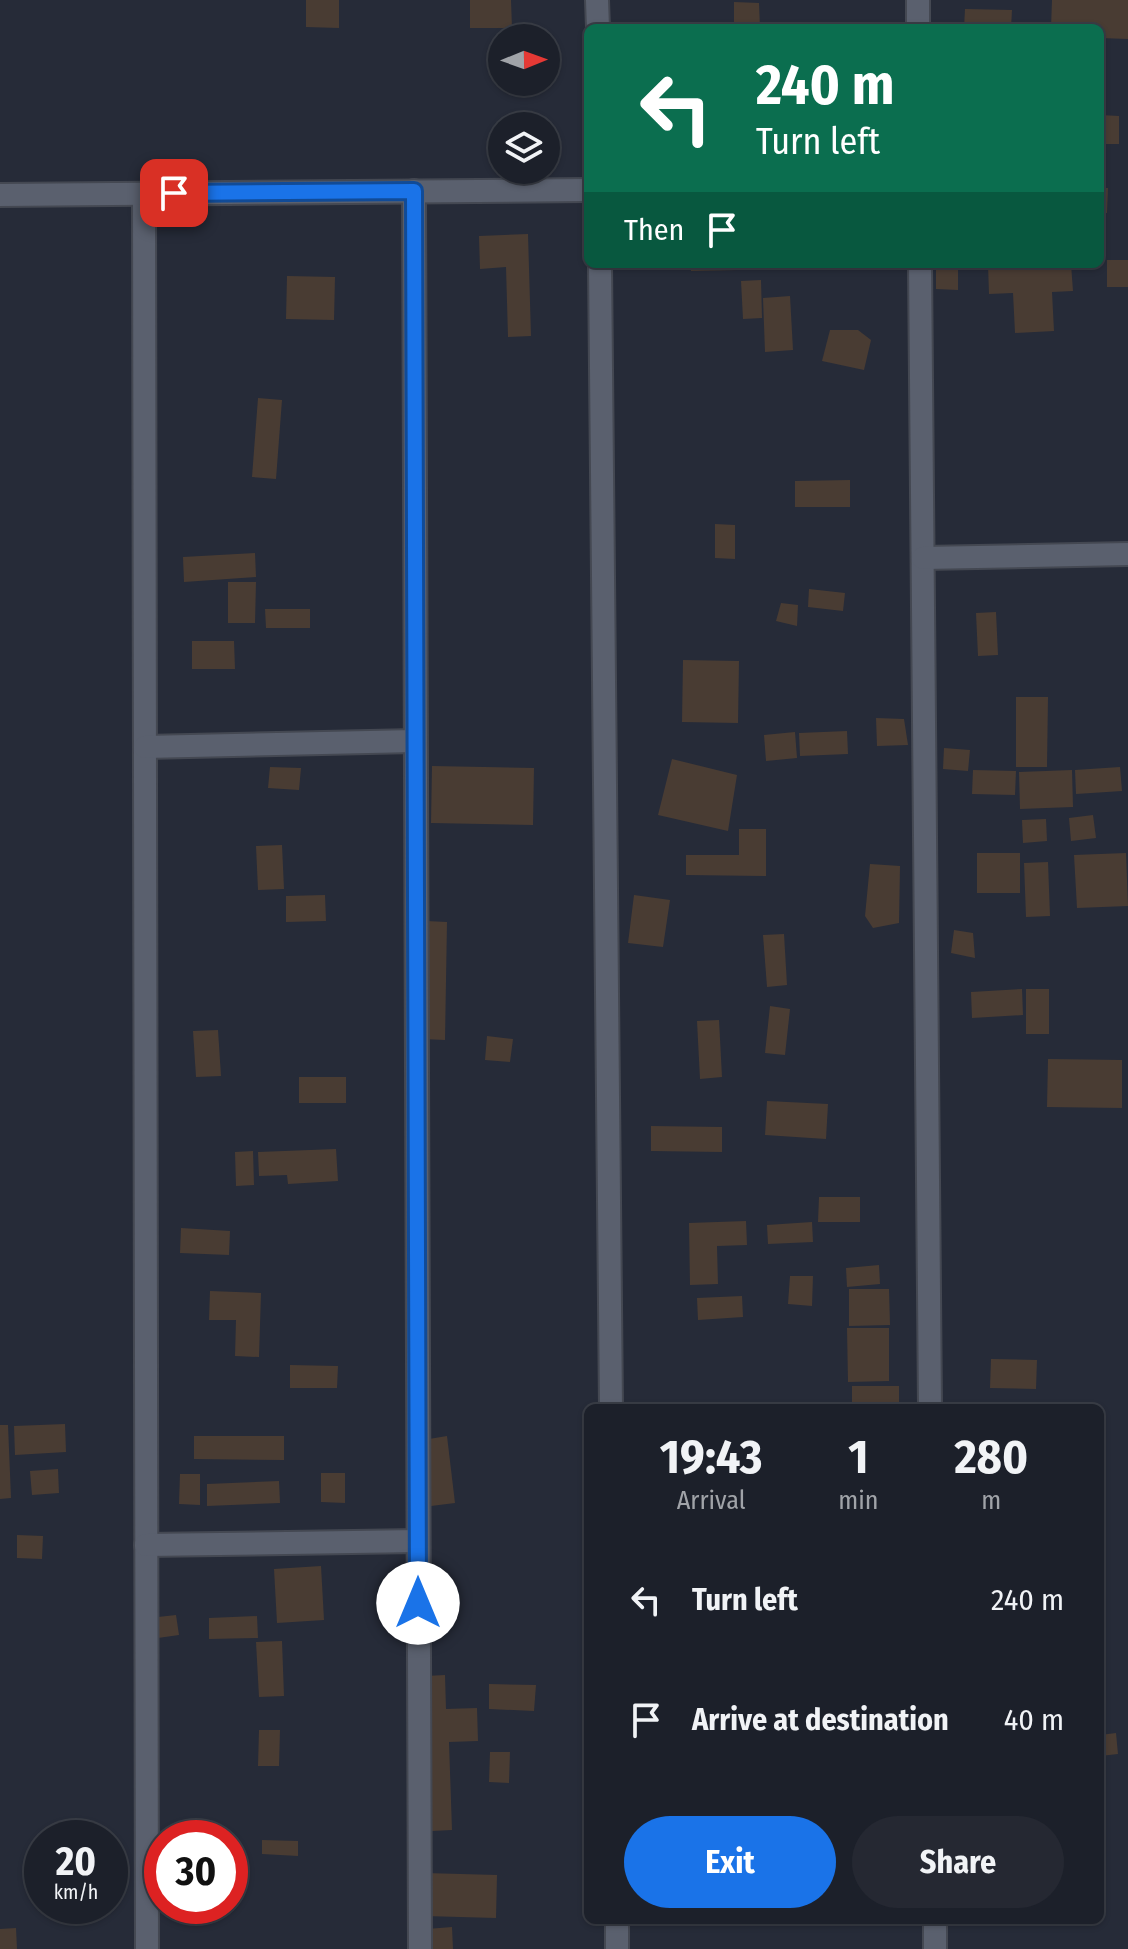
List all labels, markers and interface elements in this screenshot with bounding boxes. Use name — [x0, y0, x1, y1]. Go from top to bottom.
north arrow — [488, 24, 560, 96]
map controls — [488, 24, 560, 184]
text: 240 m — [756, 52, 895, 119]
icon: left — [624, 56, 728, 160]
button: layers — [488, 112, 560, 184]
text: Turn left — [756, 120, 880, 164]
pin — [140, 159, 208, 227]
icon: arrive — [152, 171, 196, 215]
icon: arrive — [700, 208, 744, 252]
text: Then — [624, 212, 684, 248]
text: 19:43 — [660, 1428, 763, 1486]
text: 1 — [848, 1428, 869, 1486]
text: 280 — [954, 1428, 1028, 1486]
text: Arrival — [677, 1485, 746, 1516]
text: min — [838, 1485, 879, 1516]
text: m — [981, 1485, 1001, 1516]
position arrow — [376, 1561, 460, 1645]
icon: left — [624, 1578, 668, 1622]
text: Turn left — [692, 1582, 798, 1618]
text: 240 m — [991, 1582, 1064, 1618]
icon: arrive — [624, 1698, 668, 1742]
text: Arrive at destination — [692, 1702, 949, 1738]
text: 40 m — [1004, 1702, 1064, 1738]
button: Exit — [624, 1816, 836, 1908]
button: Share — [852, 1816, 1064, 1908]
speed limit sign: 30 — [144, 1820, 248, 1924]
text: 20 — [56, 1838, 96, 1886]
text: km/h — [54, 1880, 98, 1904]

